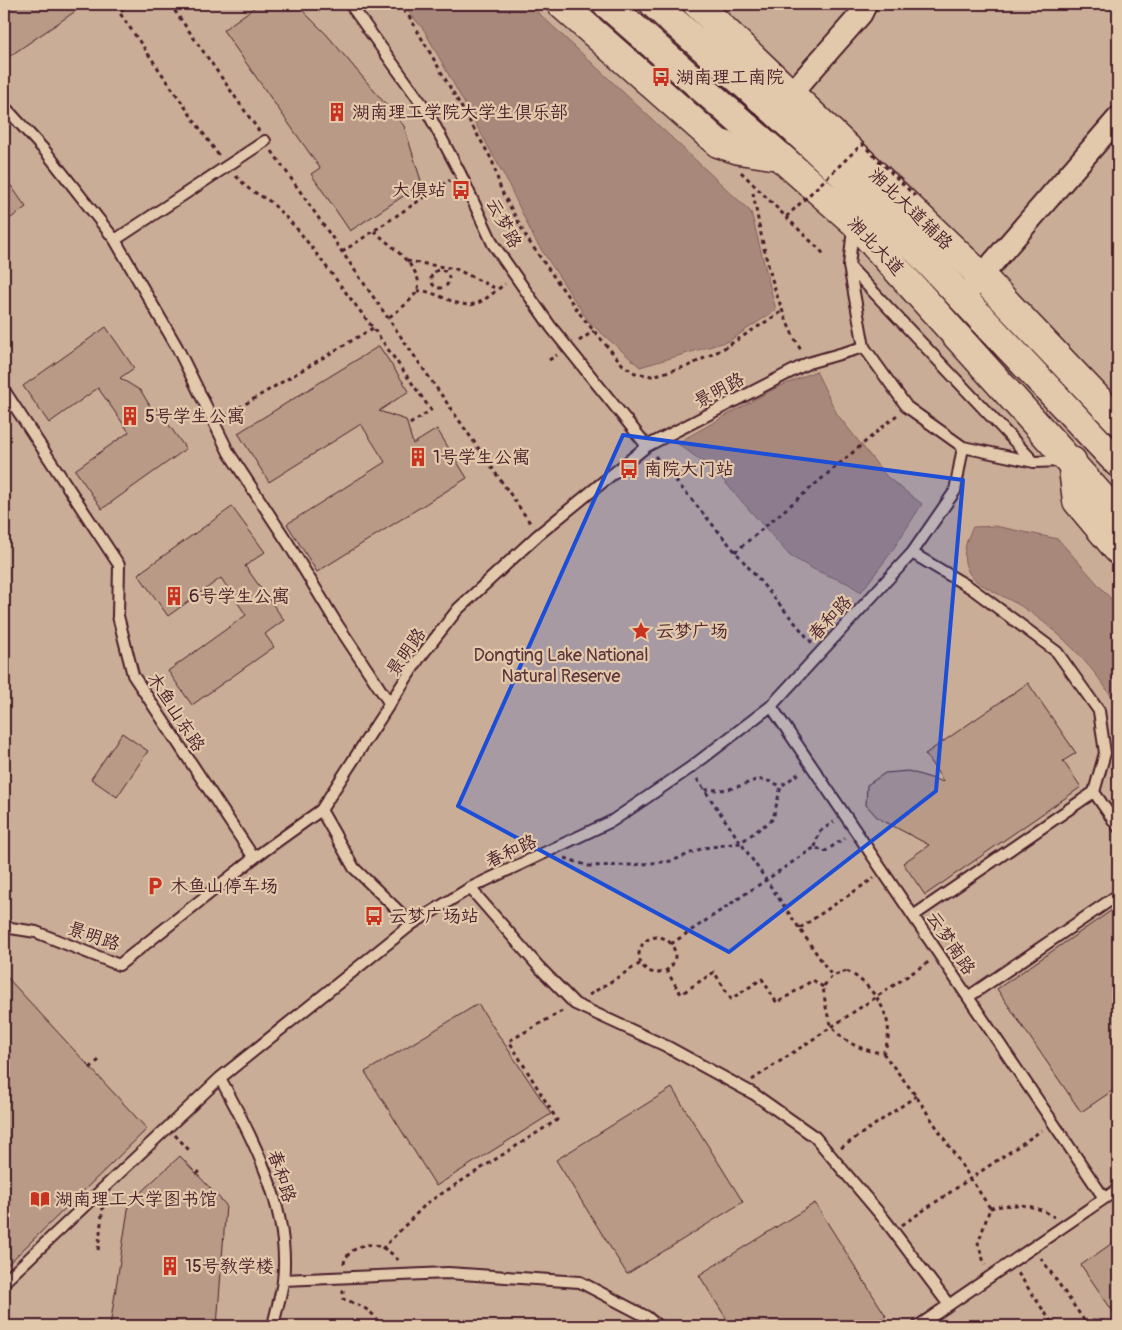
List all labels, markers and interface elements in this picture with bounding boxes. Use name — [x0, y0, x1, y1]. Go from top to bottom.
bus stop icon: 湖南理工南院 — [650, 66, 672, 88]
place label: 湖南理工南院 — [676, 66, 784, 89]
building icon: 湖南理工学院大学生俱乐部 — [326, 101, 348, 123]
place label: 湖南理工学院大学生俱乐部 — [352, 101, 568, 124]
street label: 湘北大道辅路 — [865, 164, 957, 254]
place label: 大俱站 — [392, 179, 446, 202]
bus stop icon: 大俱站 — [450, 179, 472, 201]
street label: 云梦路 — [481, 194, 526, 252]
street label: 湘北大道 — [844, 212, 908, 280]
street label: 景明路 — [690, 368, 748, 413]
building icon: 5号学生公寓 — [119, 405, 141, 427]
place label: 5号学生公寓 — [145, 405, 245, 428]
building icon: 1号学生公寓 — [407, 446, 429, 468]
place label: 1号学生公寓 — [433, 446, 530, 469]
bus stop icon: 南院大门站 — [618, 458, 640, 480]
place label: 南院大门站 — [644, 458, 734, 481]
building icon: 6号学生公寓 — [163, 585, 185, 607]
place label: 6号学生公寓 — [189, 585, 289, 608]
street label: 春和路 — [804, 591, 857, 646]
place icon: 云梦广场 — [630, 620, 652, 642]
place label: 云梦广场 — [656, 620, 728, 643]
street label: 景明路 — [382, 624, 431, 681]
park label: Dongting Lake National Natural Reserve — [473, 644, 649, 688]
street label: 木鱼山东路 — [141, 668, 210, 756]
street label: 春和路 — [482, 830, 541, 873]
parking icon: 木鱼山停车场 — [144, 875, 166, 897]
place label: 木鱼山停车场 — [170, 875, 278, 898]
bus stop icon: 云梦广场站 — [363, 905, 385, 927]
place label: 云梦广场站 — [389, 905, 479, 928]
street label: 云梦南路 — [921, 907, 980, 980]
street label: 景明路 — [65, 917, 123, 956]
street label: 春和路 — [262, 1147, 301, 1205]
library icon: 湖南理工大学图书馆 — [29, 1188, 51, 1210]
place label: 湖南理工大学图书馆 — [55, 1188, 217, 1211]
building icon: 15号教学楼 — [159, 1255, 181, 1277]
place label: 15号教学楼 — [185, 1255, 274, 1278]

